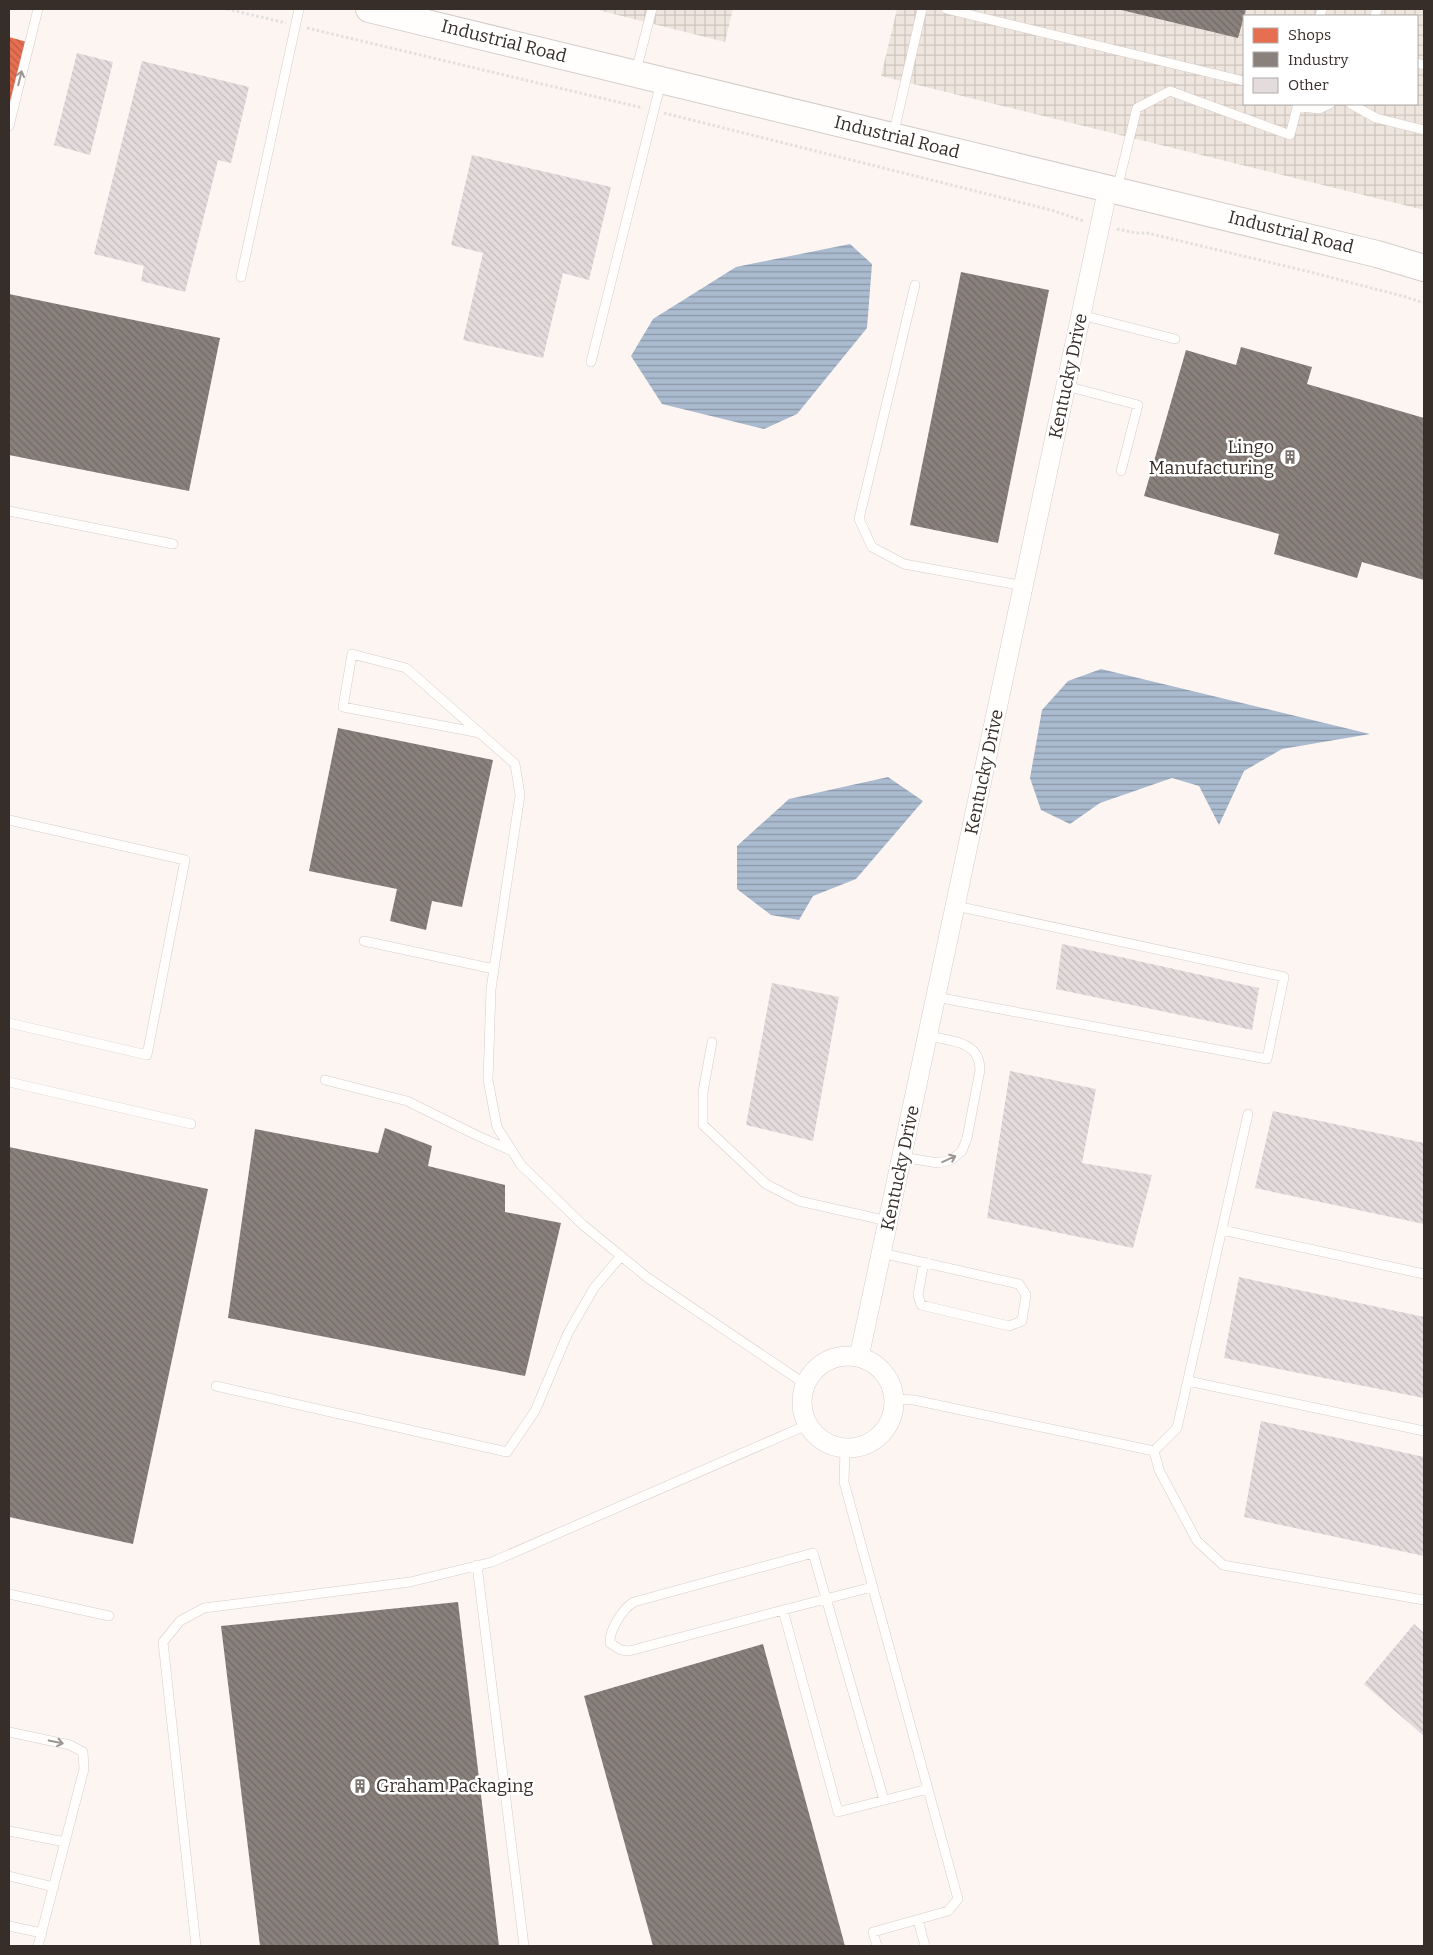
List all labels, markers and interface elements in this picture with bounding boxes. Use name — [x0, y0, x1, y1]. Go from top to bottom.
street label: Industrial Road — [439, 15, 569, 67]
legend — [1243, 15, 1418, 105]
text: Shops — [1288, 26, 1331, 44]
text: Industry — [1288, 51, 1348, 69]
one-way arrow — [16, 71, 26, 87]
text: Other — [1288, 76, 1329, 94]
street label: Industrial Road — [832, 111, 962, 163]
street label: Industrial Road — [1226, 206, 1356, 258]
street label: Kentucky Drive — [1044, 311, 1092, 441]
place label: Lingo Manufacturing — [1149, 436, 1274, 479]
building icon: Lingo Manufacturing — [1278, 445, 1302, 469]
street label: Kentucky Drive — [960, 707, 1008, 837]
street label: Kentucky Drive — [876, 1103, 924, 1233]
one-way arrow — [941, 1153, 956, 1163]
one-way arrow — [48, 1738, 64, 1747]
building icon: Graham Packaging — [348, 1774, 372, 1798]
place label: Graham Packaging — [376, 1775, 534, 1797]

